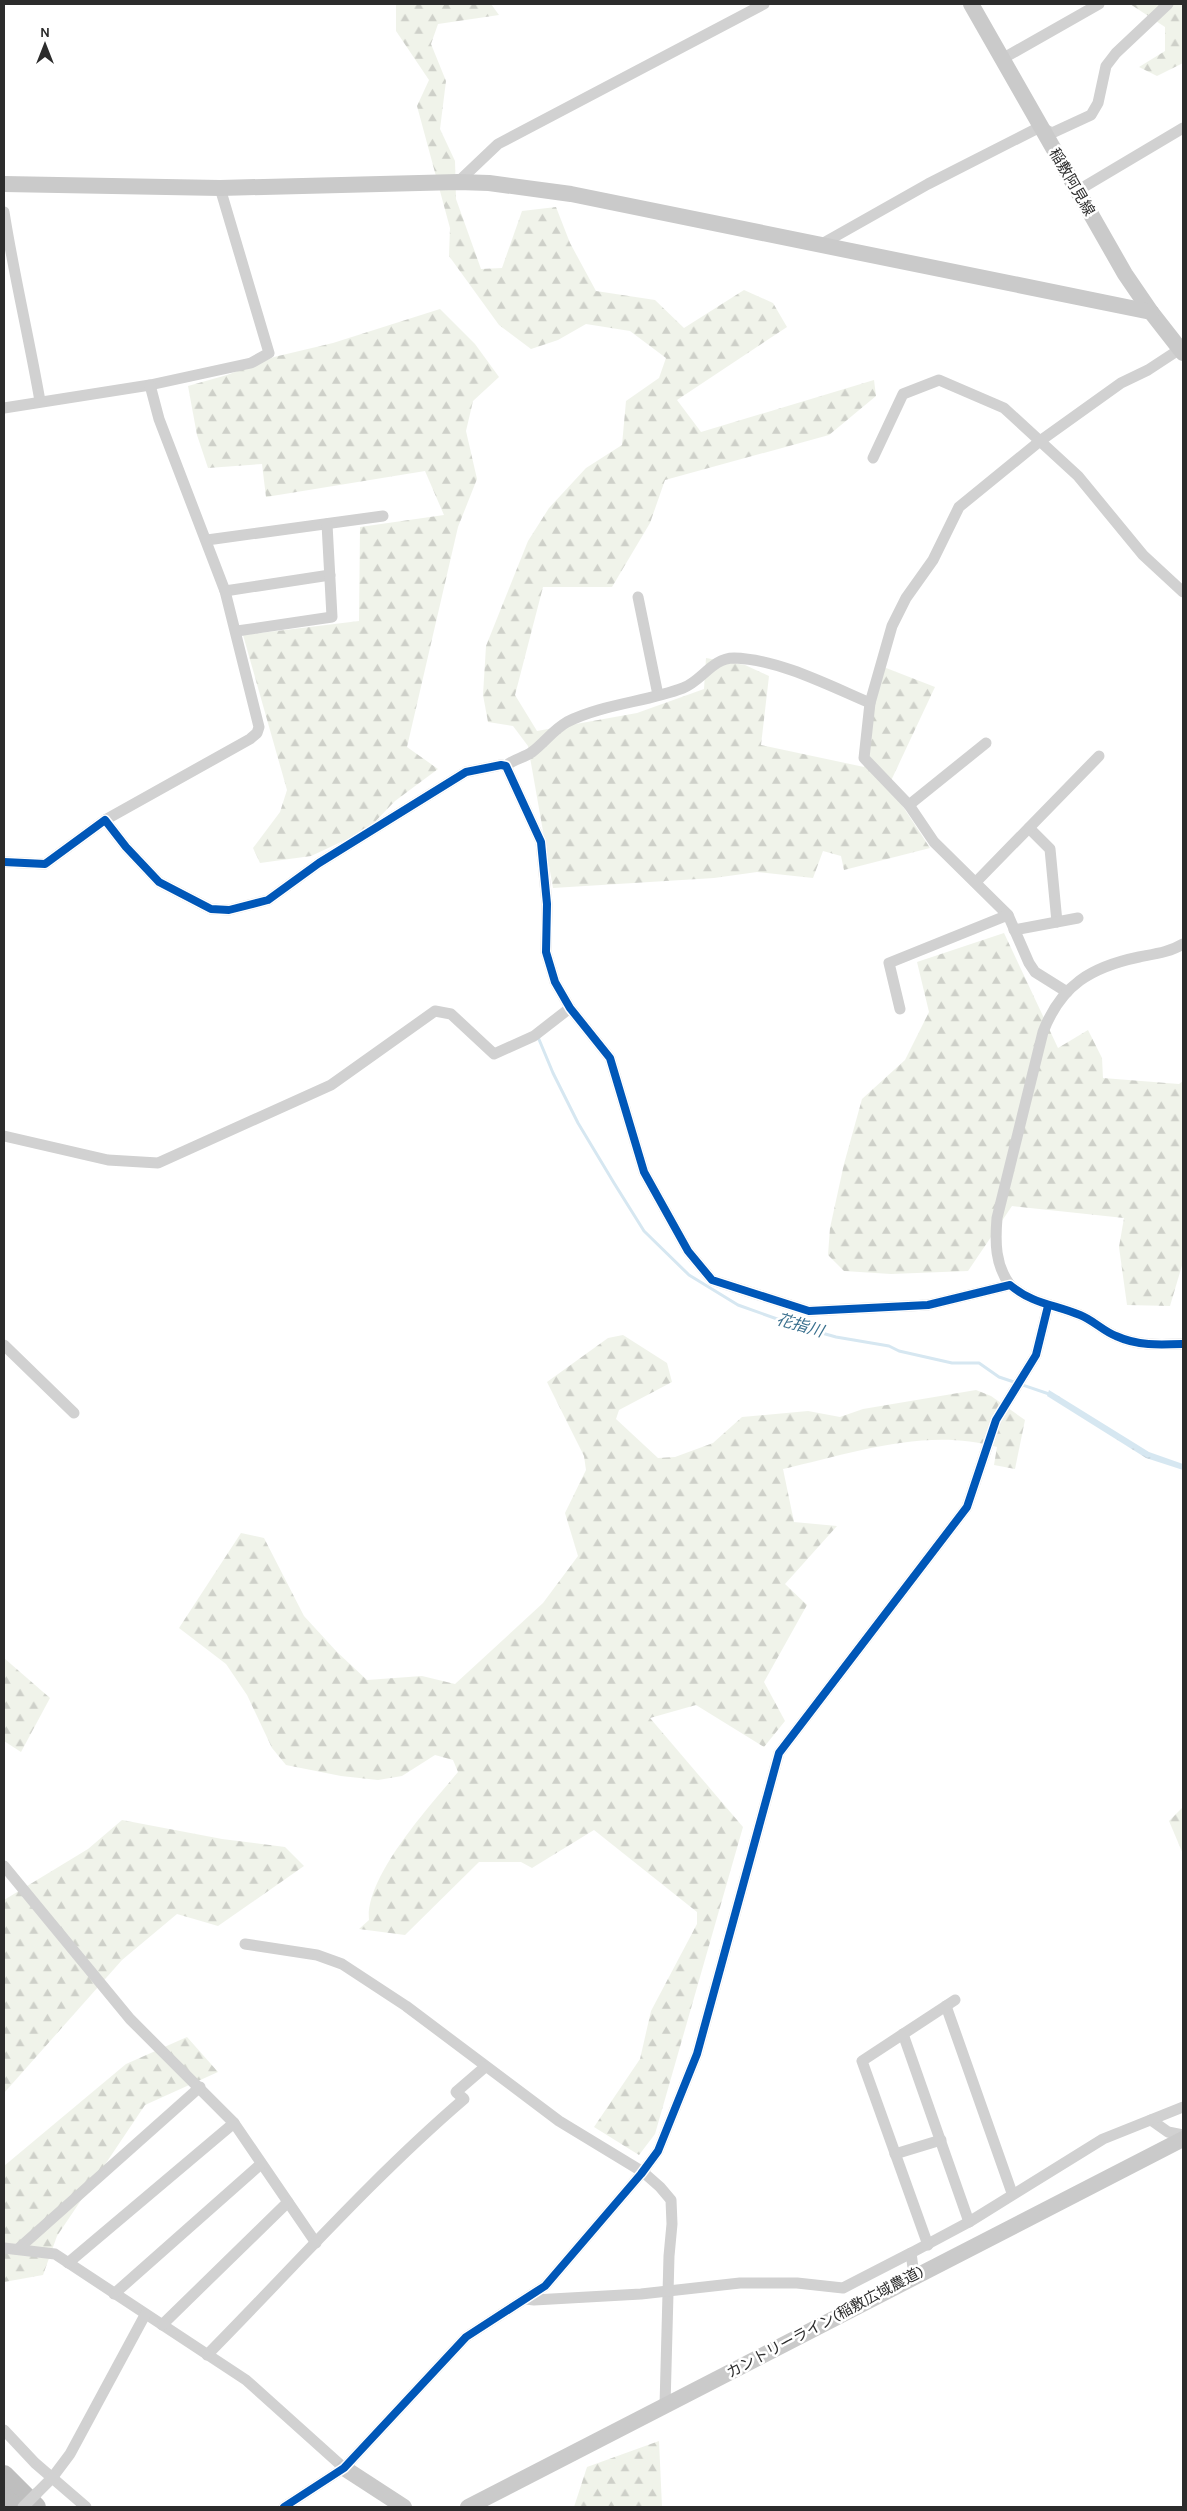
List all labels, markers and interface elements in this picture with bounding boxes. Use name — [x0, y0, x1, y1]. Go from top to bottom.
north arrow — [20, 20, 70, 70]
text: N — [40, 24, 50, 41]
street label: 稲敷阿見線 — [1045, 145, 1099, 219]
water label: 花指川 — [774, 1309, 828, 1341]
street label: カントリーライン(稲敷広域農道) — [723, 2262, 927, 2382]

